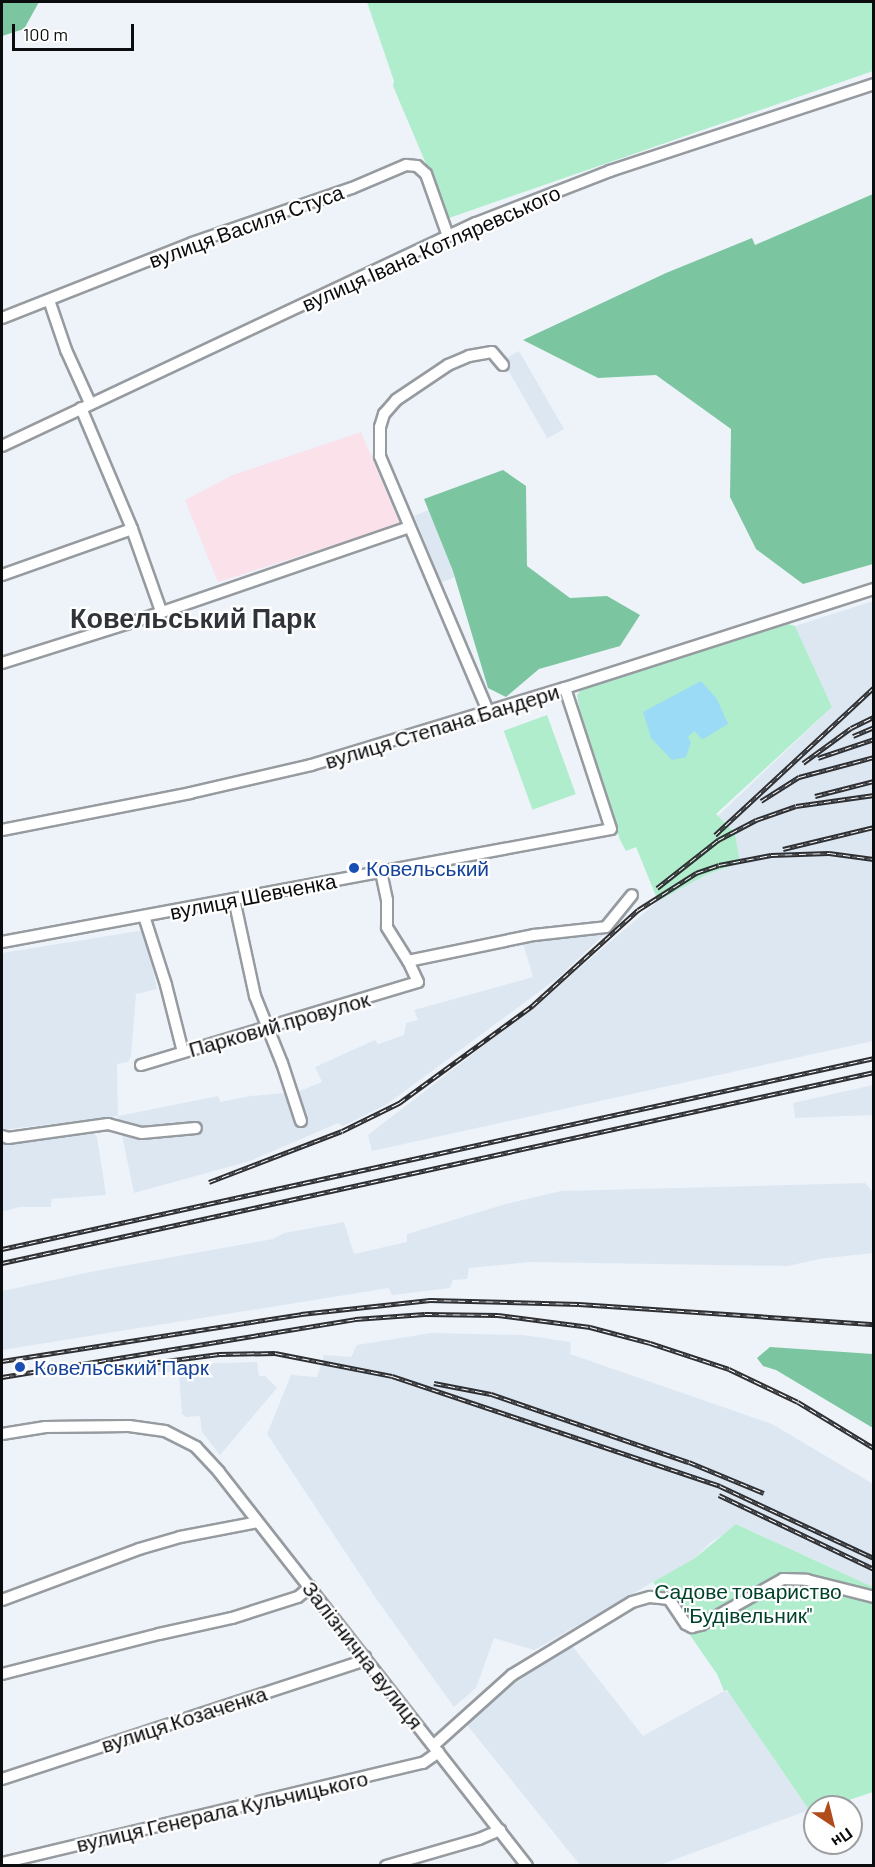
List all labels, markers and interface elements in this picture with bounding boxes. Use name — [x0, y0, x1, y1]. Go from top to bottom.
scale bar — [15, 12, 136, 50]
text: 100 m — [23, 23, 68, 45]
street label: вулиця Василя Стуса — [145, 179, 347, 273]
street label: вулиця Івана Котляревського — [298, 180, 564, 316]
district label: Ковельський Парк — [70, 602, 316, 634]
street label: вулиця Степана Бандери — [322, 678, 562, 774]
place label: Ковельський — [366, 855, 489, 881]
marker: Ковельський — [347, 861, 361, 875]
street label: вулиця Шевченка — [168, 868, 338, 924]
street label: Парковий провулок — [186, 986, 372, 1062]
place label: Ковельський Парк — [34, 1354, 209, 1380]
marker: Ковельський Парк — [11, 1358, 29, 1376]
street label: Залізнична вулиця — [297, 1576, 429, 1734]
park label: Садове товариство "Будівельник" — [654, 1578, 842, 1628]
street label: вулиця Козаченка — [98, 1680, 270, 1758]
street label: вулиця Генерала Кульчицького — [74, 1765, 370, 1857]
north arrow — [803, 1795, 863, 1855]
text: Пн — [828, 1825, 857, 1852]

